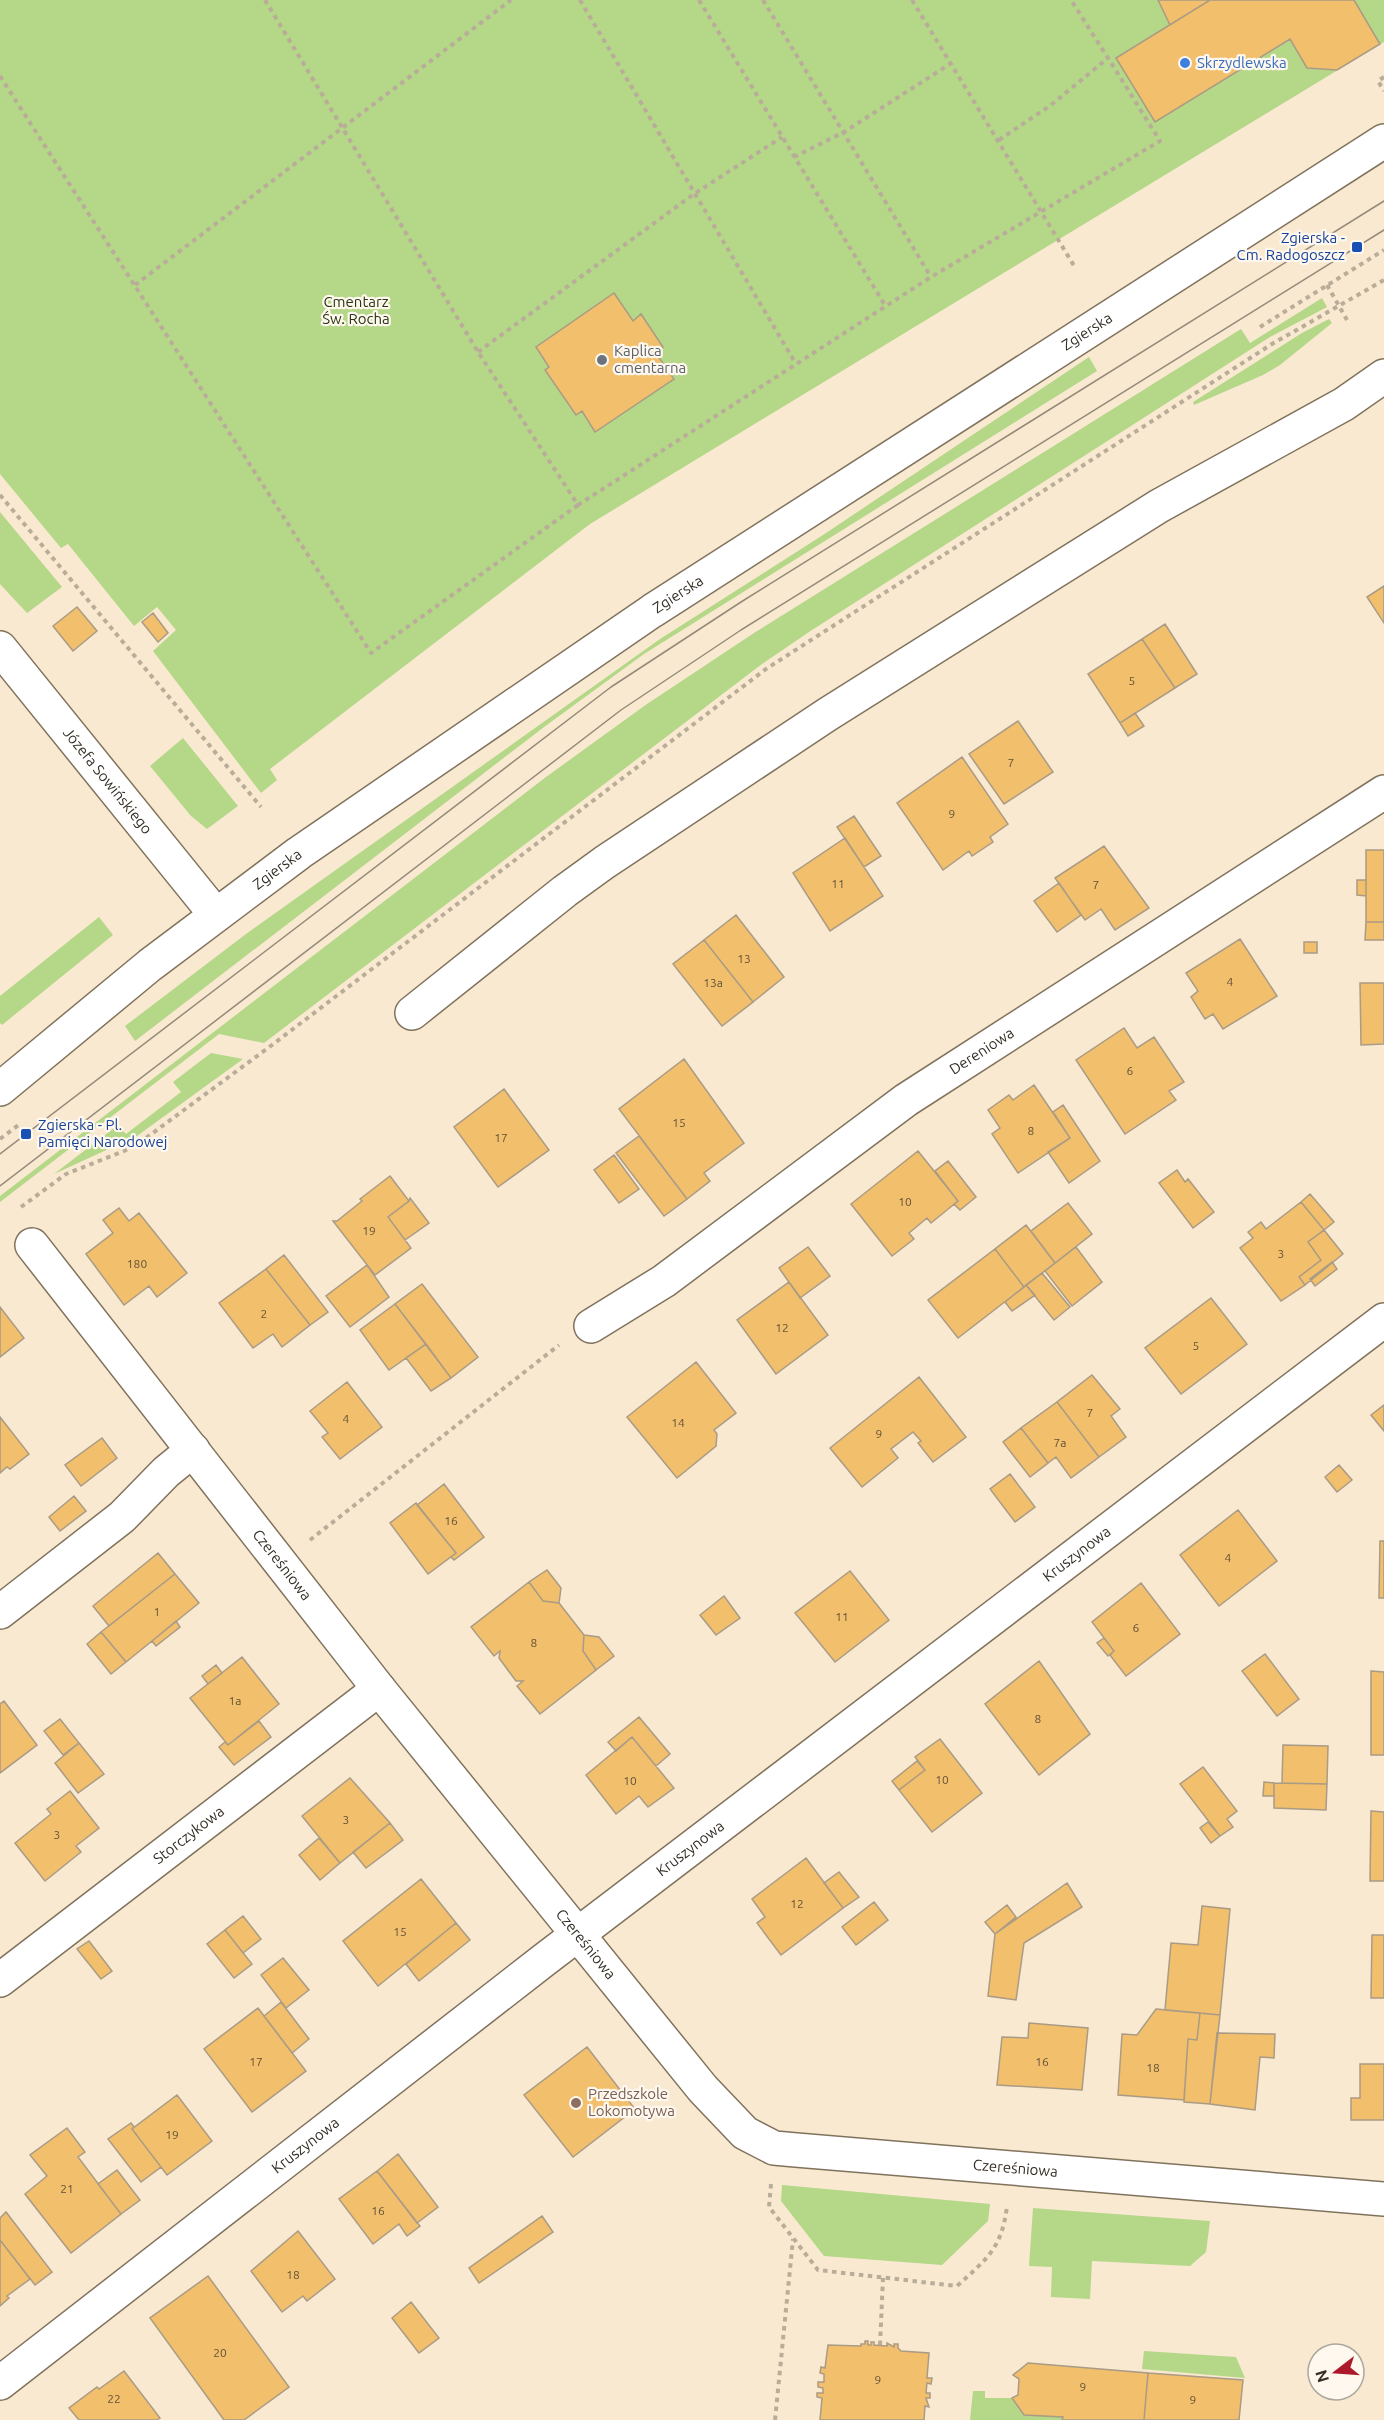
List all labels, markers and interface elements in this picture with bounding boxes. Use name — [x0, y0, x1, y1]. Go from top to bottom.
place label: Skrzydlewska — [1197, 54, 1287, 71]
marker: Skrzydlewska — [1178, 56, 1192, 70]
place label: Zgierska - Cm. Radogoszcz — [1237, 229, 1345, 263]
marker: Zgierska - Cm. Radogoszcz — [1350, 240, 1364, 254]
park label: Cmentarz Św. Rocha — [322, 293, 390, 327]
street label: Zgierska — [1058, 309, 1115, 354]
place label: Kaplica cmentarna — [614, 342, 686, 376]
marker: Kaplica cmentarna — [595, 353, 609, 367]
street label: Zgierska — [649, 571, 706, 616]
house number: 5 — [1129, 674, 1135, 687]
street label: Józefa Sowińskiego — [60, 724, 156, 837]
house number: 7 — [1008, 756, 1014, 769]
house number: 9 — [949, 807, 955, 820]
street label: Zgierska — [249, 845, 305, 893]
house number: 11 — [831, 877, 845, 890]
house number: 7 — [1093, 878, 1099, 891]
house number: 13 — [737, 952, 751, 965]
house number: 4 — [1227, 975, 1234, 988]
house number: 13a — [703, 976, 723, 989]
street label: Dereniowa — [946, 1024, 1017, 1078]
house number: 6 — [1127, 1064, 1134, 1077]
place label: Zgierska - Pl. Pamięci Narodowej — [38, 1116, 167, 1150]
house number: 15 — [672, 1116, 686, 1129]
house number: 8 — [1028, 1124, 1035, 1137]
marker: Zgierska - Pl. Pamięci Narodowej — [19, 1127, 33, 1141]
house number: 17 — [494, 1131, 508, 1144]
house number: 10 — [898, 1195, 912, 1208]
house number: 19 — [362, 1224, 376, 1237]
house number: 3 — [1278, 1247, 1284, 1260]
house number: 180 — [127, 1257, 147, 1270]
house number: 2 — [261, 1307, 267, 1320]
house number: 12 — [775, 1321, 789, 1334]
house number: 5 — [1193, 1339, 1199, 1352]
house number: 7 — [1087, 1406, 1093, 1419]
house number: 4 — [343, 1412, 350, 1425]
house number: 14 — [671, 1416, 685, 1429]
house number: 9 — [876, 1427, 882, 1440]
house number: 7a — [1054, 1436, 1066, 1449]
house number: 16 — [444, 1514, 458, 1527]
street label: Kruszynowa — [1039, 1522, 1114, 1585]
street label: Czereśniowa — [249, 1526, 315, 1603]
house number: 4 — [1225, 1551, 1232, 1564]
house number: 1 — [154, 1605, 160, 1618]
house number: 11 — [835, 1610, 849, 1623]
house number: 6 — [1133, 1621, 1140, 1634]
house number: 8 — [531, 1636, 538, 1649]
house number: 1a — [229, 1694, 241, 1707]
house number: 8 — [1035, 1712, 1042, 1725]
house number: 10 — [935, 1773, 949, 1786]
house number: 10 — [623, 1774, 637, 1787]
street label: Storczykowa — [150, 1802, 227, 1867]
house number: 3 — [343, 1813, 349, 1826]
street label: Kruszynowa — [653, 1817, 727, 1879]
house number: 3 — [54, 1828, 60, 1841]
house number: 12 — [790, 1897, 804, 1910]
street label: Czereśniowa — [553, 1906, 620, 1982]
house number: 15 — [393, 1925, 407, 1938]
house number: 17 — [249, 2055, 263, 2068]
house number: 16 — [1035, 2055, 1049, 2068]
house number: 18 — [1146, 2061, 1160, 2074]
place label: Przedszkole Lokomotywa — [588, 2085, 675, 2119]
marker: Przedszkole Lokomotywa — [569, 2096, 583, 2110]
street label: Kruszynowa — [268, 2114, 342, 2177]
house number: 19 — [165, 2128, 179, 2141]
street label: Czereśniowa — [972, 2156, 1059, 2180]
house number: 21 — [60, 2182, 74, 2195]
house number: 16 — [371, 2204, 385, 2217]
house number: 18 — [286, 2268, 300, 2281]
north arrow — [1306, 2342, 1366, 2402]
house number: 20 — [213, 2346, 227, 2359]
text: N — [1311, 2368, 1332, 2385]
house number: 9 — [875, 2373, 881, 2386]
house number: 9 — [1080, 2380, 1086, 2393]
house number: 22 — [107, 2392, 121, 2405]
house number: 9 — [1190, 2393, 1196, 2406]

